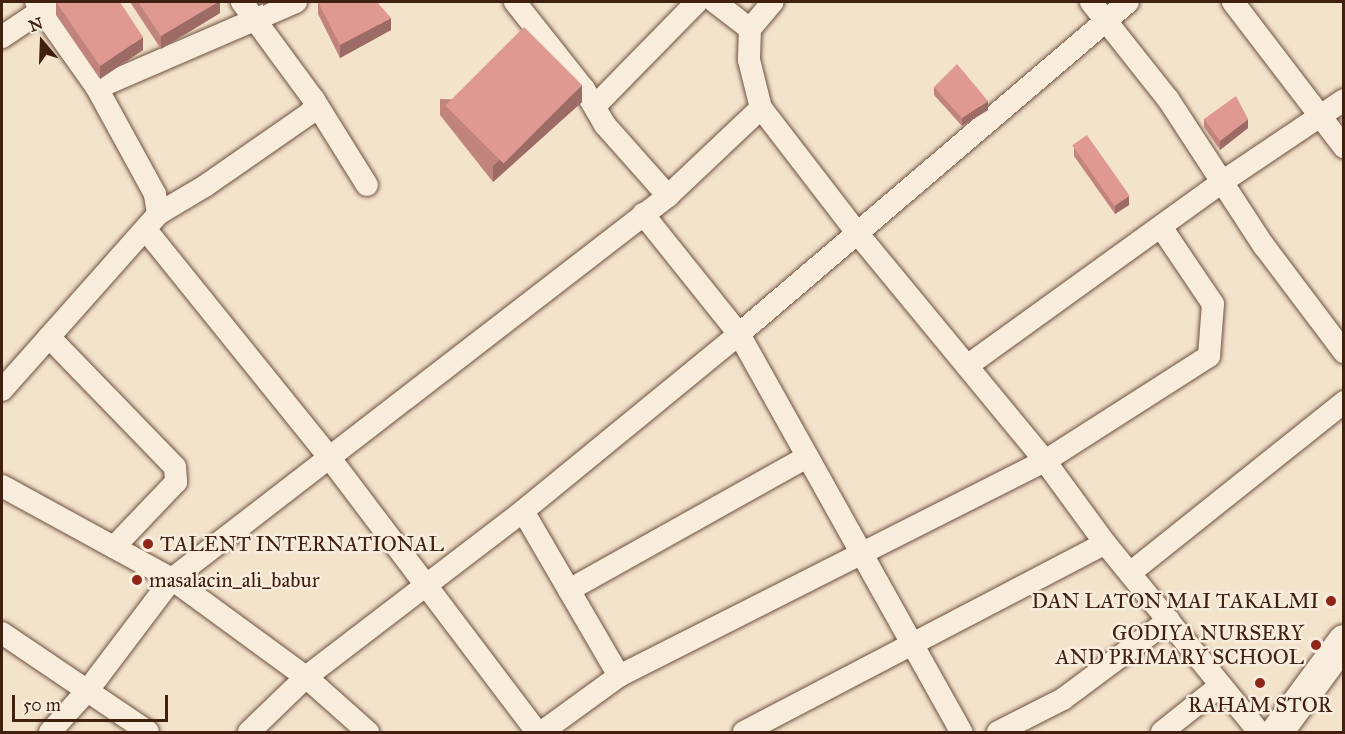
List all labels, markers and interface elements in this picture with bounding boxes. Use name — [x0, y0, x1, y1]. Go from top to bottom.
north arrow — [12, 12, 72, 72]
text: N — [26, 13, 45, 36]
place label: TALENT INTERNATIONAL — [160, 531, 444, 557]
marker: TALENT INTERNATIONAL — [141, 537, 155, 551]
place label: masalacin_ali_babur — [149, 567, 320, 593]
marker: masalacin_ali_babur — [130, 573, 144, 587]
place label: DAN LATON MAI TAKALMI — [1031, 588, 1319, 614]
marker: DAN LATON MAI TAKALMI — [1324, 594, 1338, 608]
place label: GODIYA NURSERY AND PRIMARY SCHOOL — [1056, 620, 1304, 670]
marker: GODIYA NURSERY AND PRIMARY SCHOOL — [1309, 638, 1323, 652]
marker: RAHAM STOR — [1253, 676, 1267, 690]
scale bar — [15, 683, 171, 721]
place label: RAHAM STOR — [1188, 692, 1332, 718]
text: 50 m — [23, 694, 61, 716]

